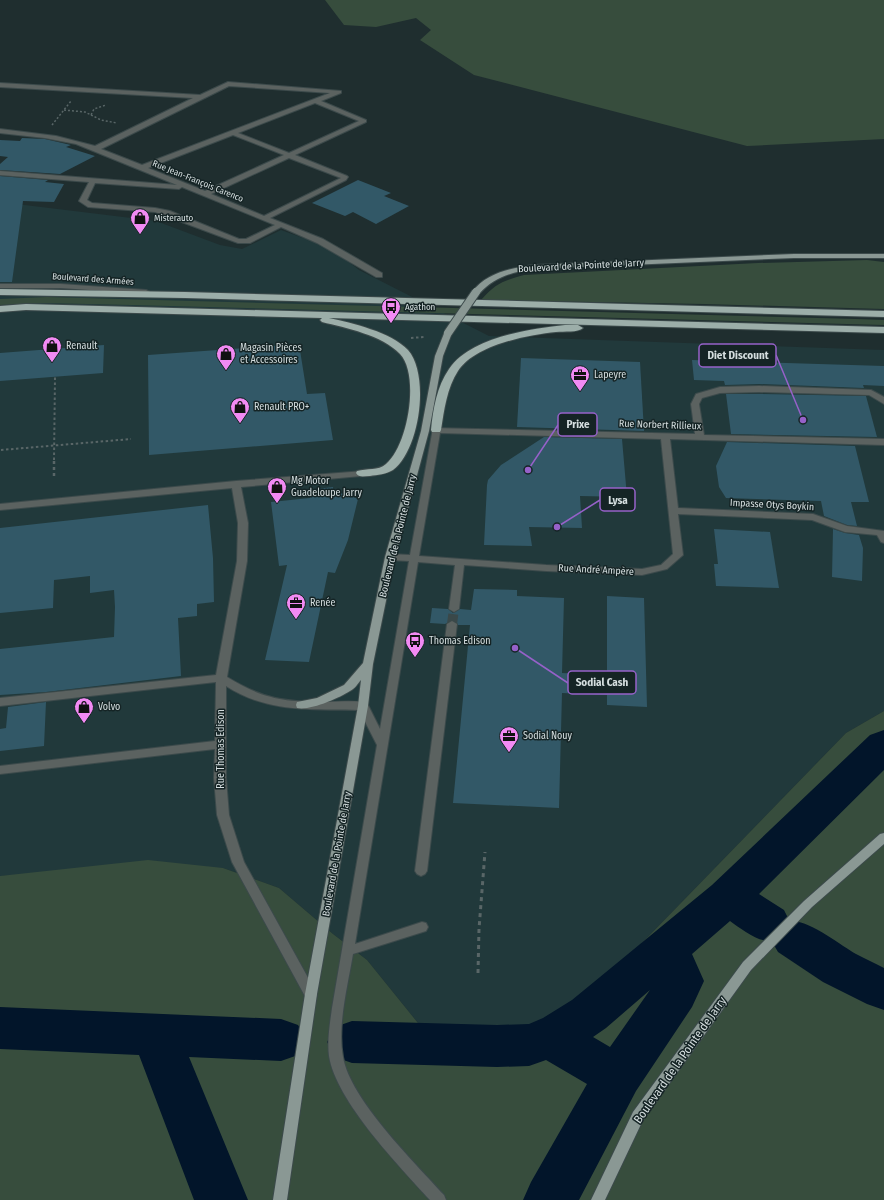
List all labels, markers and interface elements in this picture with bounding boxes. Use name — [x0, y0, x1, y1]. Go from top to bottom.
street label: Rue Jean-François Carenco — [151, 158, 245, 204]
shop icon: Misterauto — [129, 207, 151, 235]
place label: Misterauto — [154, 213, 194, 223]
street label: Boulevard de la Pointe de Jarry — [518, 257, 645, 275]
street label: Boulevard des Armées — [52, 271, 134, 287]
bus stop icon: Agathon — [380, 296, 402, 324]
place label: Agathon — [405, 302, 436, 312]
shop icon: Renault — [41, 335, 63, 363]
place label: Renault — [66, 340, 98, 352]
place label: Magasin Pièces et Accessoires — [240, 342, 302, 366]
shop icon: Magasin Pièces et Accessoires — [215, 343, 237, 371]
callout: Diet Discount — [699, 344, 776, 367]
text: Diet Discount — [707, 349, 769, 362]
office icon: Lapeyre — [569, 364, 591, 392]
place label: Lapeyre — [594, 369, 626, 381]
shop icon: Renault PRO+ — [229, 396, 251, 424]
place label: Renault PRO+ — [254, 401, 310, 413]
callout: Prixe — [558, 413, 597, 436]
text: Prixe — [566, 418, 590, 431]
street label: Rue Norbert Rillieux — [619, 418, 702, 432]
street label: Boulevard de la Pointe de Jarry — [377, 473, 419, 599]
place label: Mg Motor Guadeloupe Jarry — [291, 475, 362, 499]
shop icon: Mg Motor Guadeloupe Jarry — [266, 476, 288, 504]
callout: Lysa — [600, 488, 635, 511]
text: Lysa — [608, 494, 628, 507]
street label: Impasse Otys Boykin — [730, 497, 814, 513]
street label: Rue André Ampère — [558, 562, 634, 578]
office icon: Renée — [285, 592, 307, 620]
place label: Renée — [310, 597, 335, 609]
bus stop icon: Thomas Edison — [404, 630, 426, 658]
place label: Thomas Edison — [429, 635, 490, 647]
callout: Sodial Cash — [568, 671, 636, 694]
text: Sodial Cash — [576, 676, 629, 689]
shop icon: Volvo — [73, 696, 95, 724]
place label: Volvo — [98, 701, 120, 713]
street label: Rue Thomas Edison — [215, 709, 227, 789]
office icon: Sodial Nouy — [498, 725, 520, 753]
place label: Sodial Nouy — [523, 730, 572, 742]
street label: Boulevard de la Pointe de Jarry — [320, 790, 354, 917]
street label: Boulevard de la Pointe de Jarry — [631, 993, 730, 1126]

